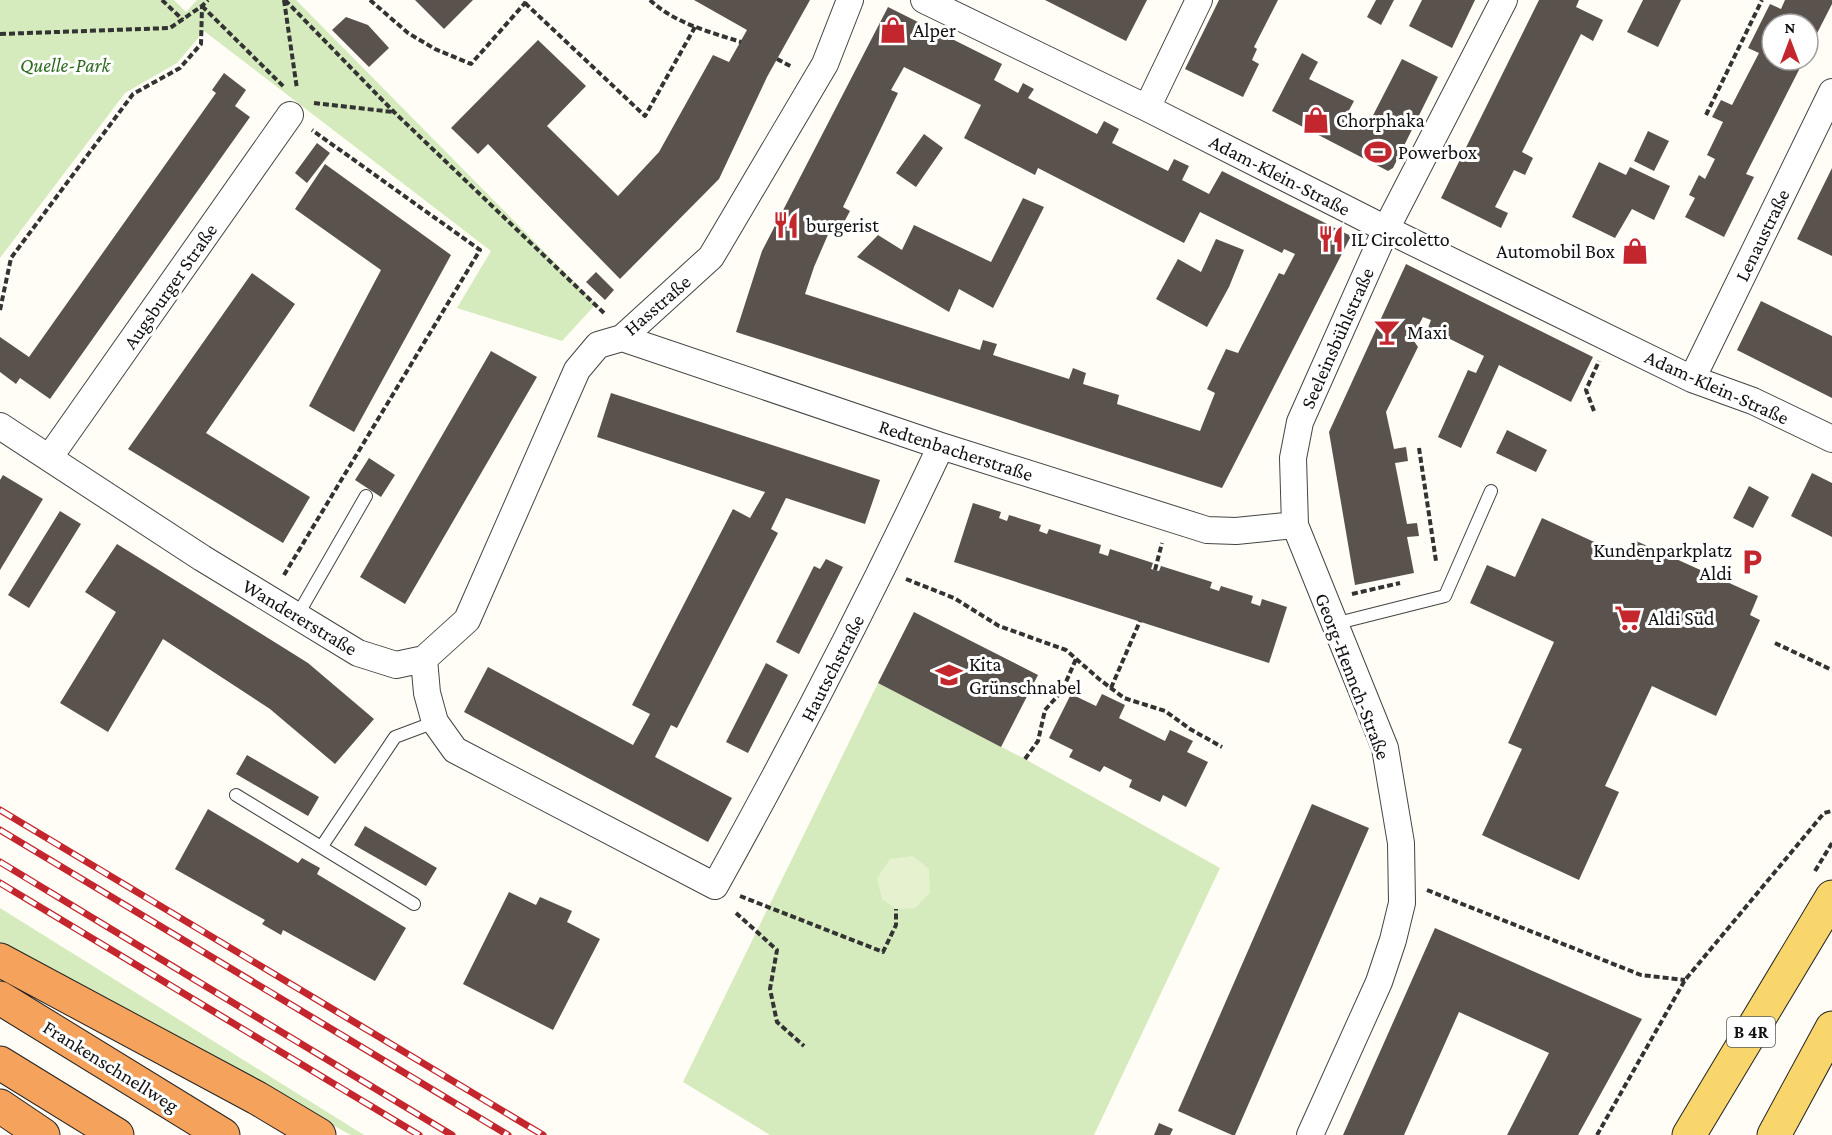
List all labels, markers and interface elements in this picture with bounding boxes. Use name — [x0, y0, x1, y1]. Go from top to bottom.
north arrow — [1760, 12, 1820, 72]
shop icon: Alper — [878, 15, 908, 45]
place label: Alper — [913, 19, 956, 42]
text: N — [1785, 19, 1796, 36]
park label: Quelle-Park — [20, 54, 111, 76]
shop icon: Chorphaka — [1301, 105, 1331, 135]
place label: Chorphaka — [1336, 109, 1425, 132]
street label: Adam-Klein-Straße — [1206, 130, 1354, 220]
sports icon: Powerbox — [1363, 137, 1393, 167]
place label: Powerbox — [1398, 141, 1478, 163]
street label: Lenaustraße — [1730, 185, 1794, 285]
restaurant icon: burgerist — [771, 210, 801, 240]
place label: burgerist — [806, 214, 879, 237]
street label: Augsburger Straße — [119, 219, 222, 353]
restaurant icon: IL Circoletto — [1316, 224, 1346, 254]
place label: IL Circoletto — [1351, 228, 1450, 250]
shop icon: Automobil Box — [1620, 236, 1650, 266]
place label: Automobil Box — [1496, 240, 1616, 262]
street label: Seeleinsbühlstraße — [1296, 264, 1378, 412]
street label: Hasstraße — [619, 270, 695, 340]
bar icon: Maxi — [1372, 317, 1402, 347]
place label: Maxi — [1407, 321, 1448, 343]
street label: Adam-Klein-Straße — [1642, 345, 1793, 429]
street label: Redtenbacherstraße — [876, 415, 1036, 485]
place label: Kundenparkplatz Aldi — [1593, 539, 1732, 584]
parking icon: Kundenparkplatz Aldi — [1737, 547, 1767, 577]
street label: Wandererstraße — [239, 574, 361, 660]
street label: Georg-Hennch-Straße — [1310, 590, 1395, 763]
supermarket icon: Aldi Süd — [1613, 603, 1643, 633]
place label: Aldi Süd — [1648, 607, 1715, 629]
street label: Hautschstraße — [796, 611, 868, 725]
place label: Kita Grünschnabel — [969, 653, 1081, 698]
school or university icon: Kita Grünschnabel — [934, 660, 964, 690]
street label: Frankenschnellweg — [39, 1016, 183, 1117]
road number: B 4R — [1727, 1017, 1775, 1047]

